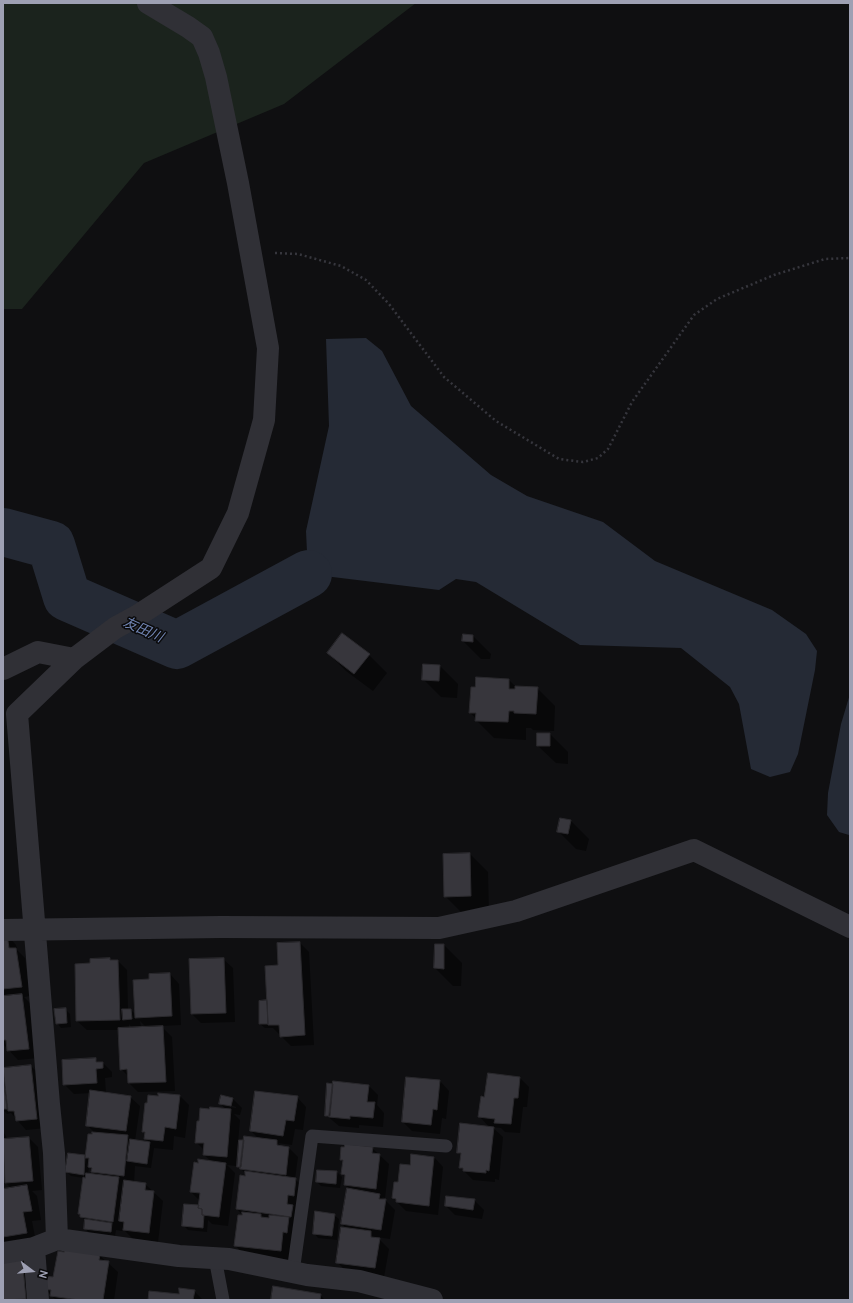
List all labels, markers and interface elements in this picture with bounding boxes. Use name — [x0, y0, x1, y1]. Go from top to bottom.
water label: 友田川 — [120, 614, 166, 646]
north arrow — [12, 1251, 52, 1291]
text: N — [36, 1269, 51, 1280]

